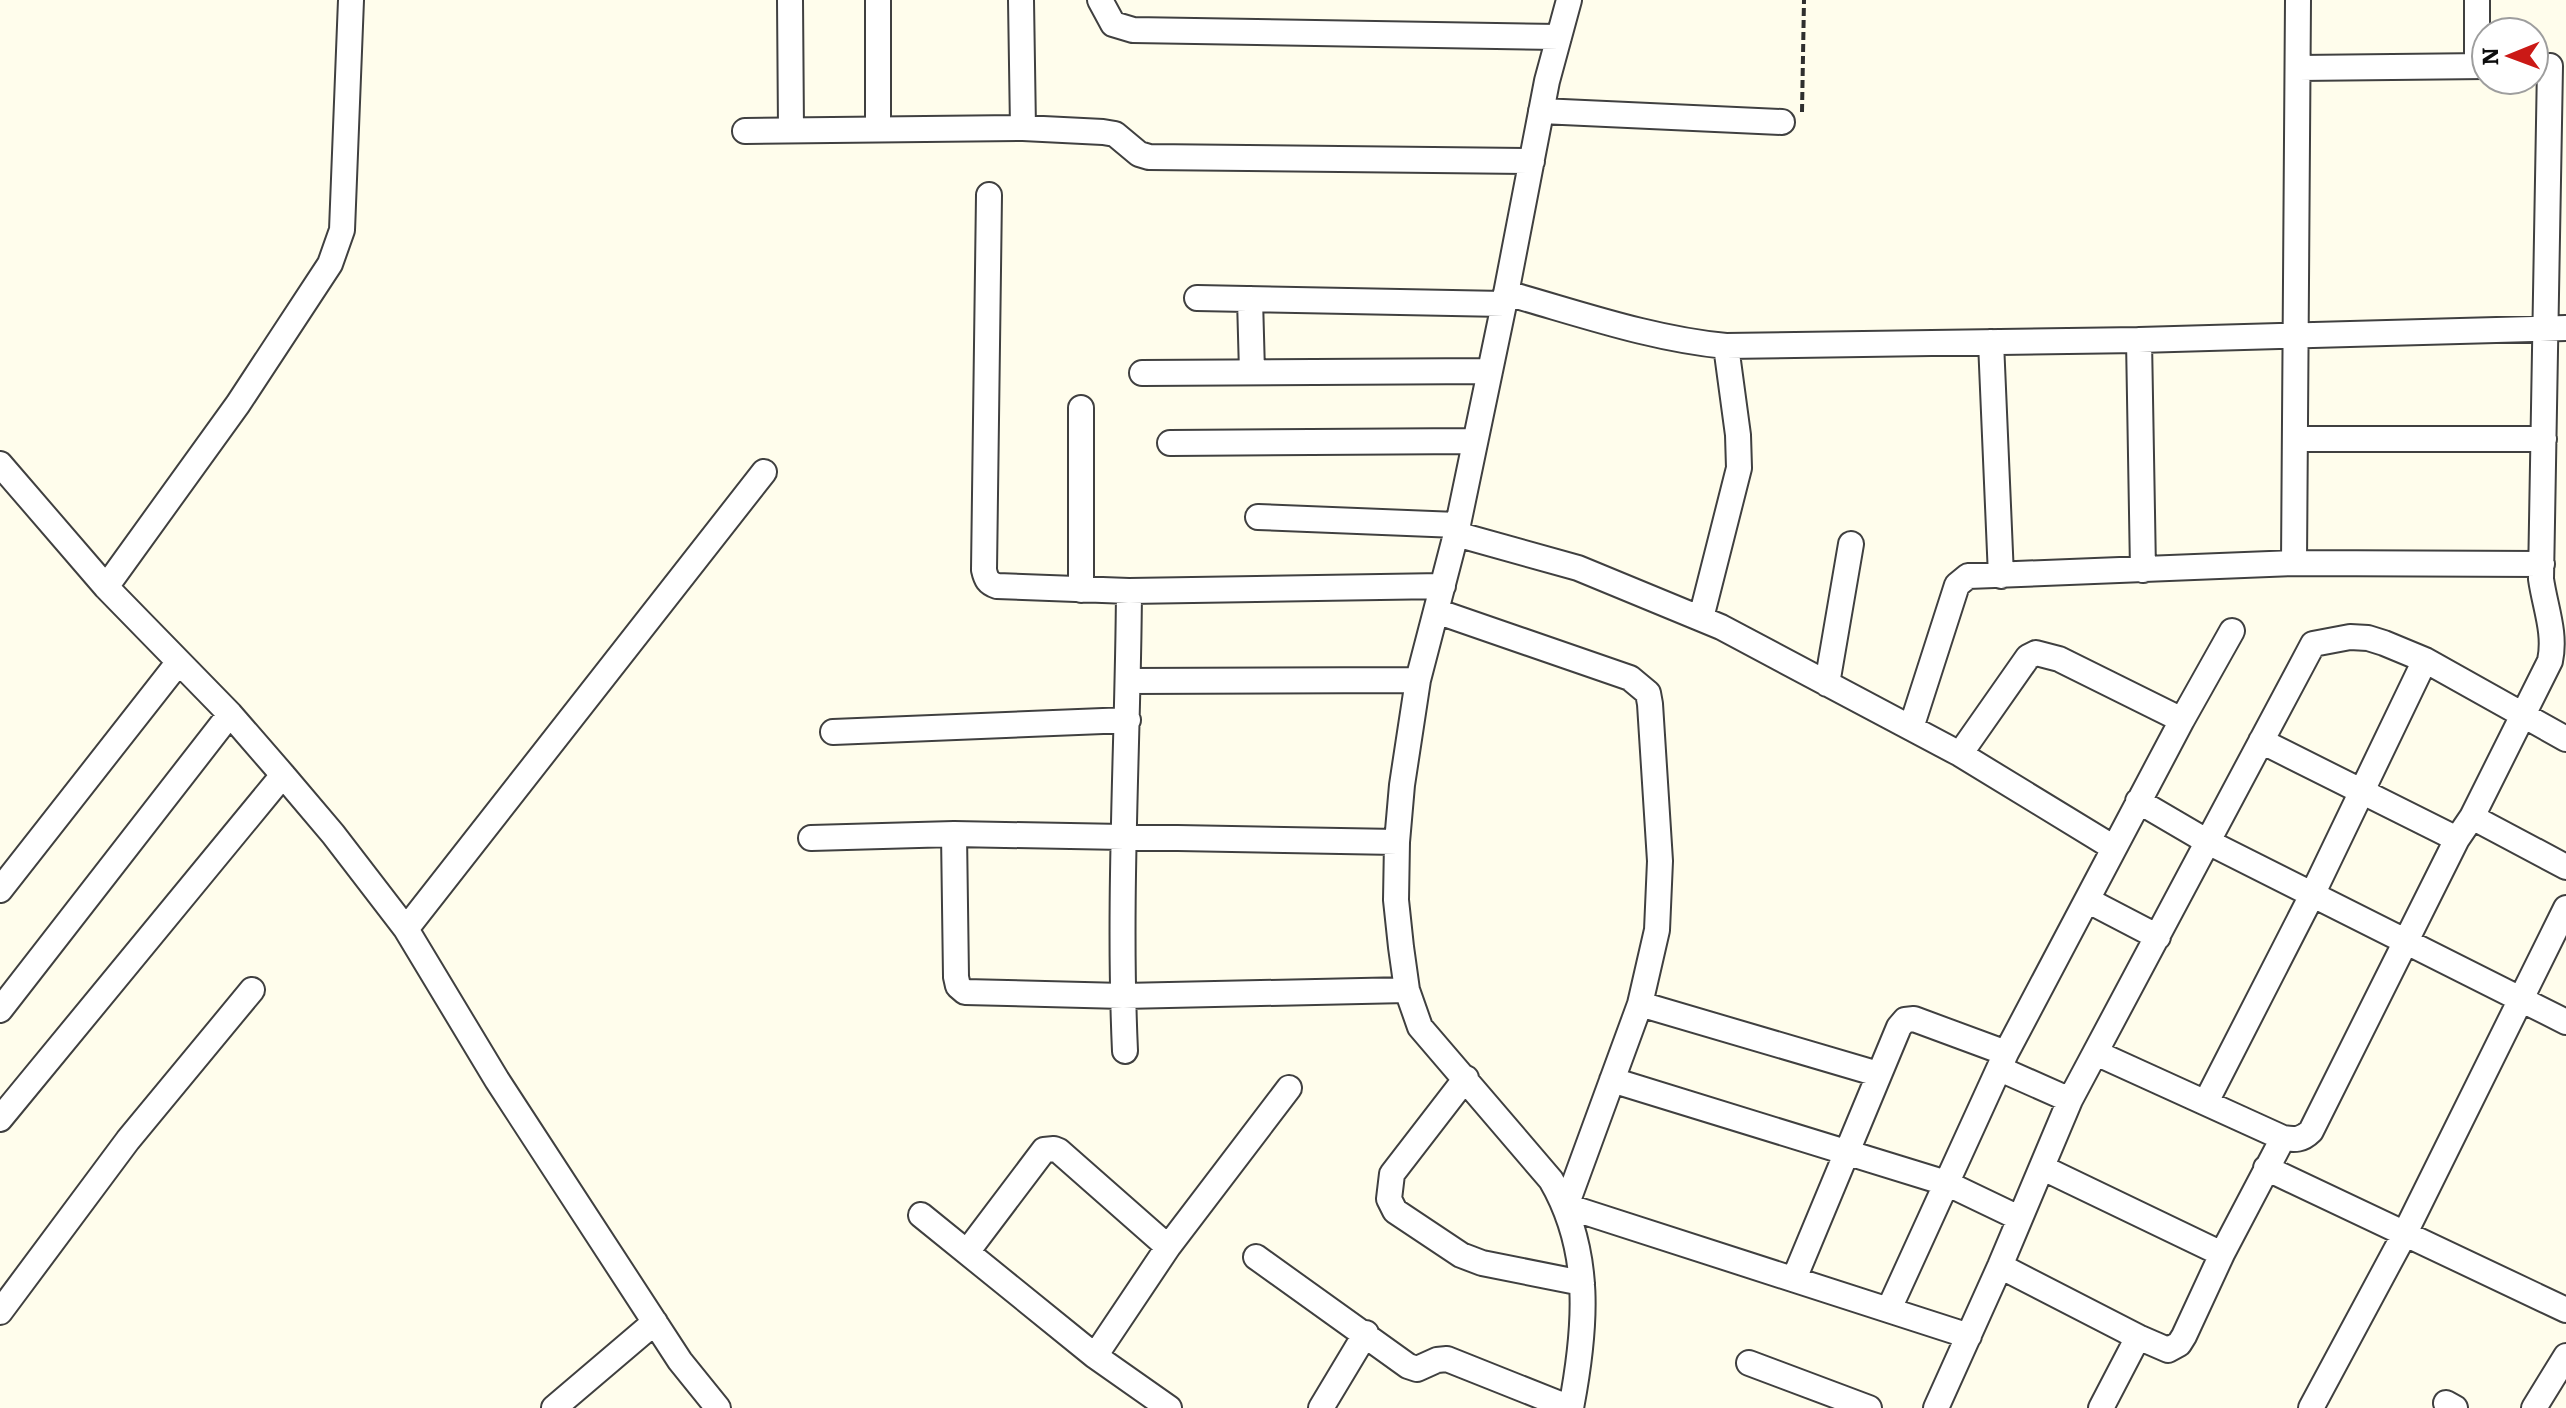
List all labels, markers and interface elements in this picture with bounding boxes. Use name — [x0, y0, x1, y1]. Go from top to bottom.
north arrow — [2470, 16, 2550, 96]
text: N — [2472, 47, 2505, 66]

